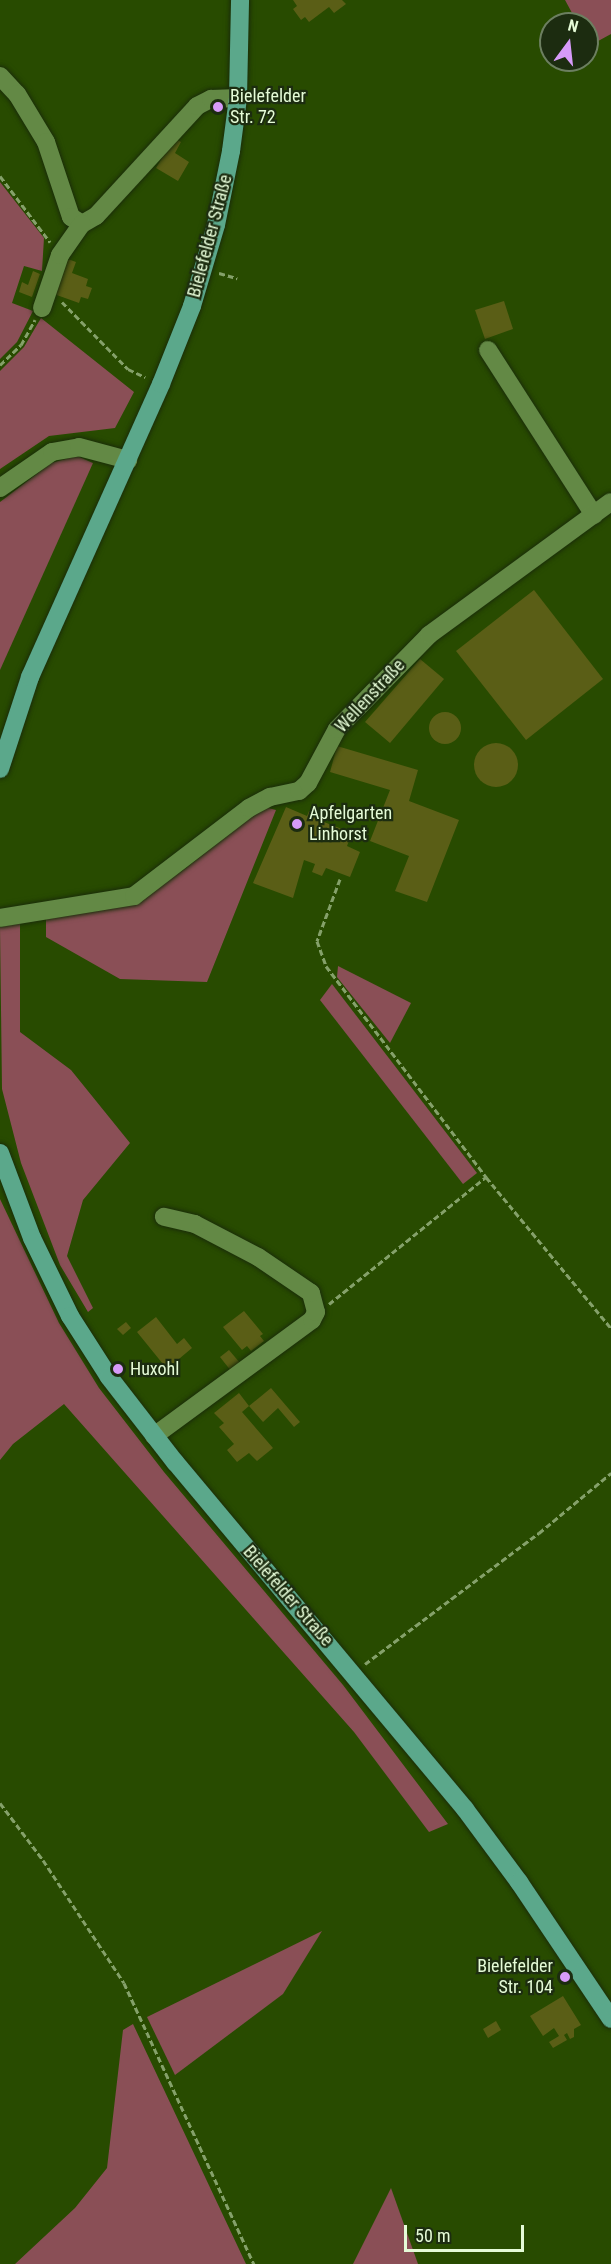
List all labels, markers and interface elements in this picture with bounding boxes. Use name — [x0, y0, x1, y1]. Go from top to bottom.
north arrow — [539, 12, 599, 72]
text: N — [566, 16, 580, 37]
place label: Bielefelder Str. 72 — [230, 86, 306, 128]
marker: Bielefelder Str. 72 — [211, 100, 225, 114]
street label: Bielefelder Straße — [183, 172, 237, 300]
street label: Wellenstraße — [331, 655, 409, 737]
place label: Apfelgarten Linhorst — [309, 803, 392, 846]
marker: Apfelgarten Linhorst — [290, 817, 304, 831]
place label: Huxohl — [130, 1358, 179, 1380]
marker: Huxohl — [111, 1362, 125, 1376]
street label: Bielefelder Straße — [238, 1541, 338, 1651]
place label: Bielefelder Str. 104 — [477, 1956, 553, 1998]
marker: Bielefelder Str. 104 — [558, 1970, 572, 1984]
scale bar — [407, 2213, 527, 2251]
text: 50 m — [415, 2225, 450, 2246]

